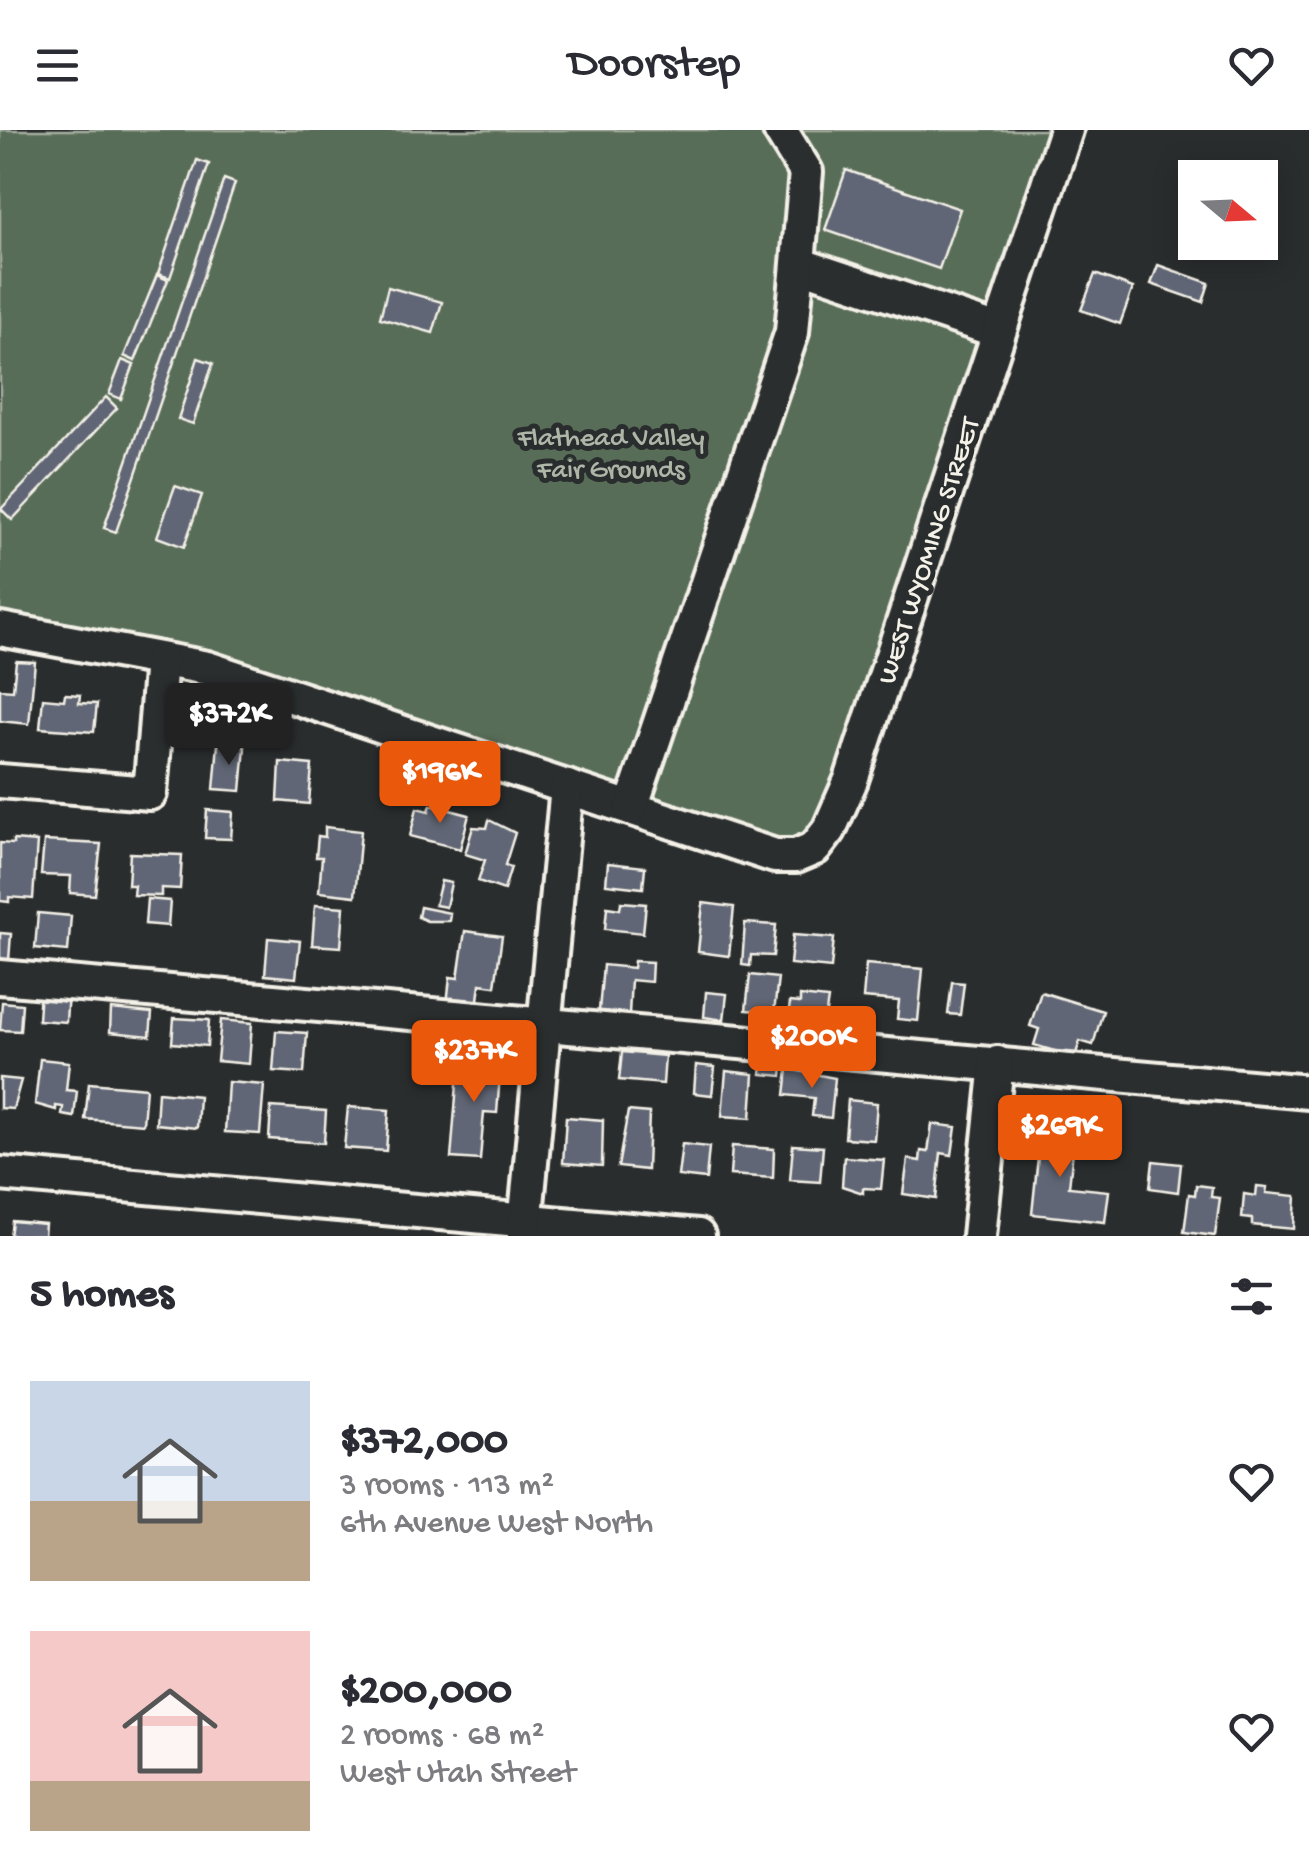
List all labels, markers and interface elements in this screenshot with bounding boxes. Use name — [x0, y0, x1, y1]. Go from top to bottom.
icon: menu — [30, 38, 85, 93]
icon: heart — [1224, 38, 1279, 93]
text: Doorstep — [568, 39, 741, 92]
north arrow — [1178, 160, 1278, 260]
map controls — [1178, 160, 1278, 260]
street label: WEST WYOMING STREET — [872, 413, 989, 689]
park label: Flathead Valley Fair Grounds — [516, 423, 705, 488]
pin: $372K — [159, 683, 299, 768]
text: $372K — [189, 696, 269, 734]
pin: $196K — [370, 741, 510, 826]
text: $196K — [401, 754, 479, 792]
pin: $200K — [742, 1006, 882, 1091]
text: $200K — [770, 1019, 854, 1057]
pin: $237K — [404, 1020, 544, 1105]
text: $237K — [434, 1033, 514, 1071]
pin: $269K — [990, 1095, 1130, 1180]
text: $269K — [1020, 1108, 1100, 1146]
icon: filters — [1224, 1269, 1279, 1324]
text: 5 homes — [30, 1272, 173, 1321]
text: $372,000 — [340, 1419, 508, 1468]
icon: home — [110, 1421, 230, 1541]
icon: heart — [1224, 1454, 1279, 1509]
text: 3 rooms · 113 m² — [340, 1468, 554, 1506]
text: 6th Avenue West North — [340, 1506, 653, 1544]
text: $200,000 — [340, 1669, 512, 1718]
icon: home — [110, 1671, 230, 1791]
icon: heart — [1224, 1704, 1279, 1759]
text: 2 rooms · 68 m² — [340, 1718, 544, 1756]
text: West Utah Street — [340, 1756, 576, 1794]

